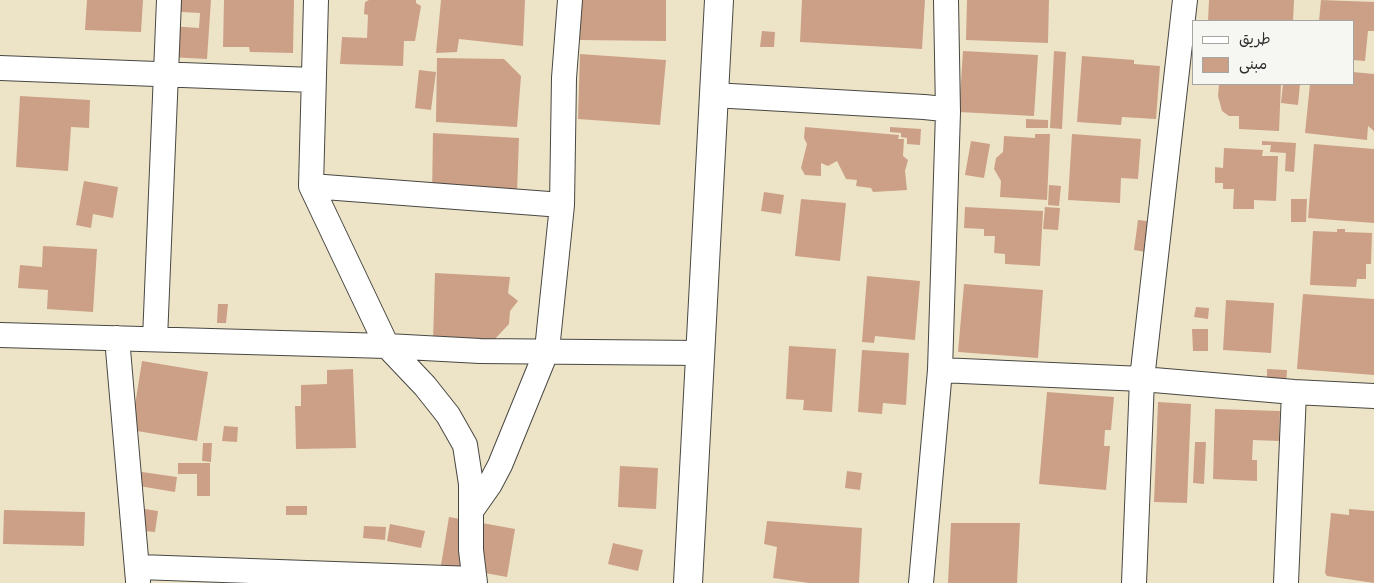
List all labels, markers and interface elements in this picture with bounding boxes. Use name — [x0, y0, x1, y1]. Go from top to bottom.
legend — [1192, 20, 1354, 85]
text: طريق — [1239, 28, 1271, 49]
text: مبنى — [1239, 53, 1267, 74]

